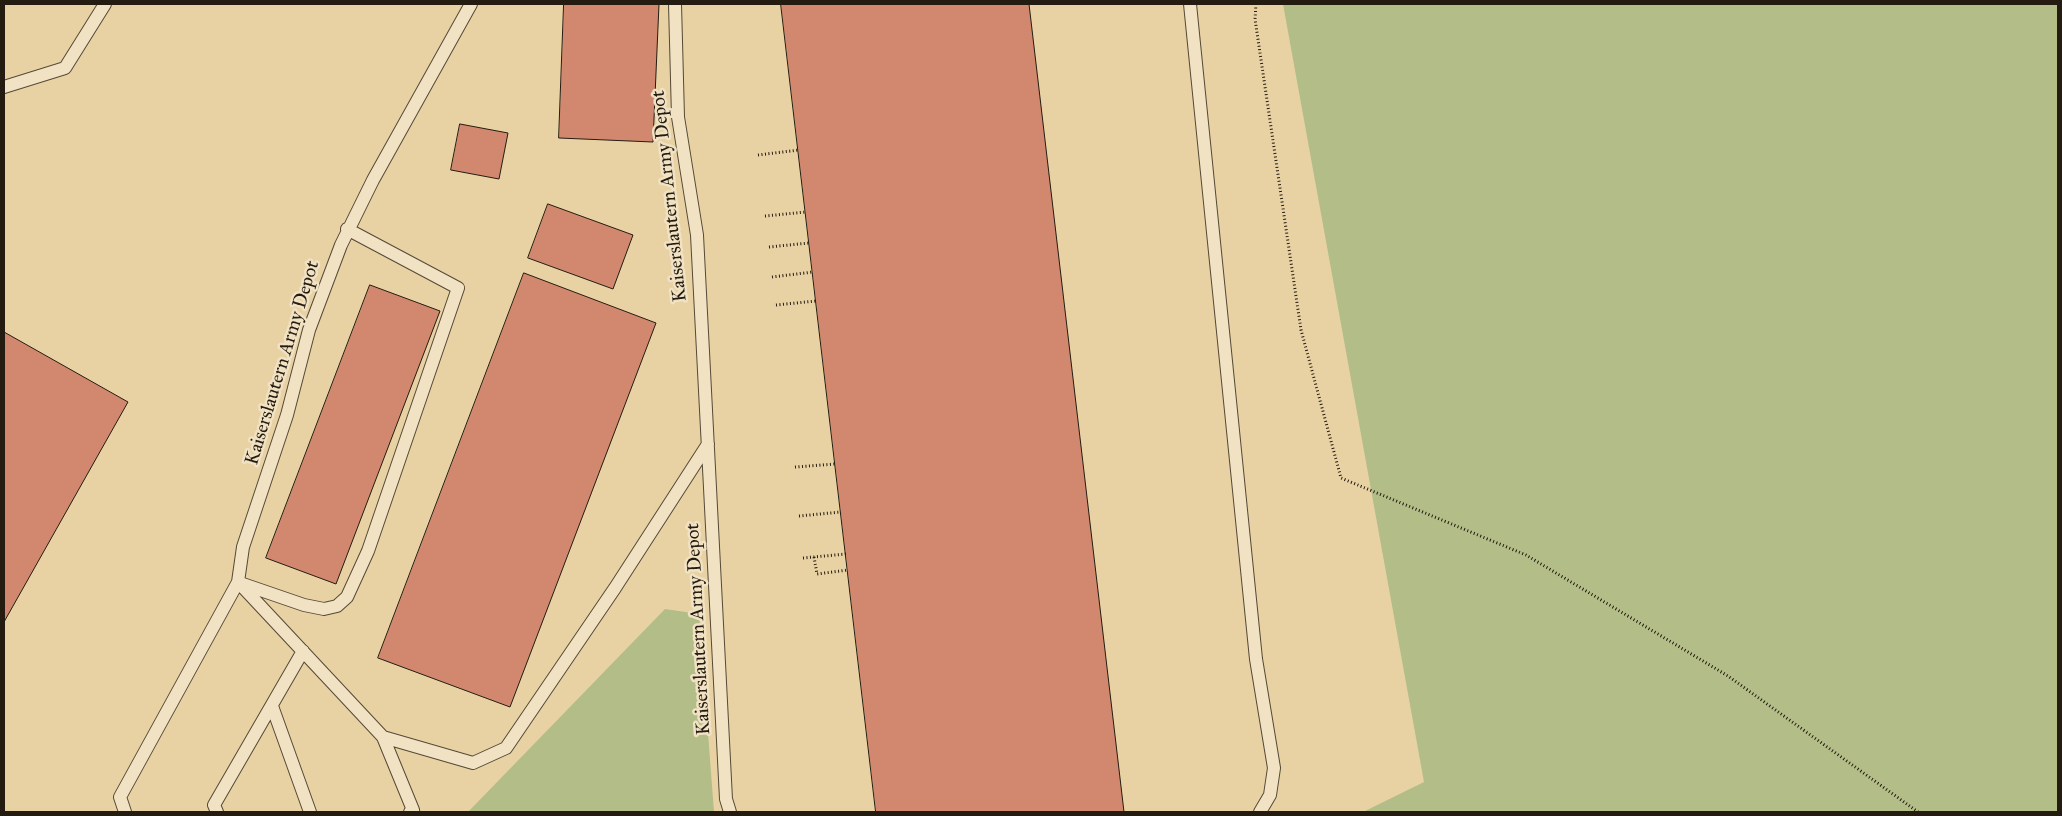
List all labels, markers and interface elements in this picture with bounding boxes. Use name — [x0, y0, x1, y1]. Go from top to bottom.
street label: Kaiserslautern Army Depot — [648, 89, 692, 303]
street label: Kaiserslautern Army Depot — [241, 258, 325, 468]
street label: Kaiserslautern Army Depot — [682, 522, 716, 736]

